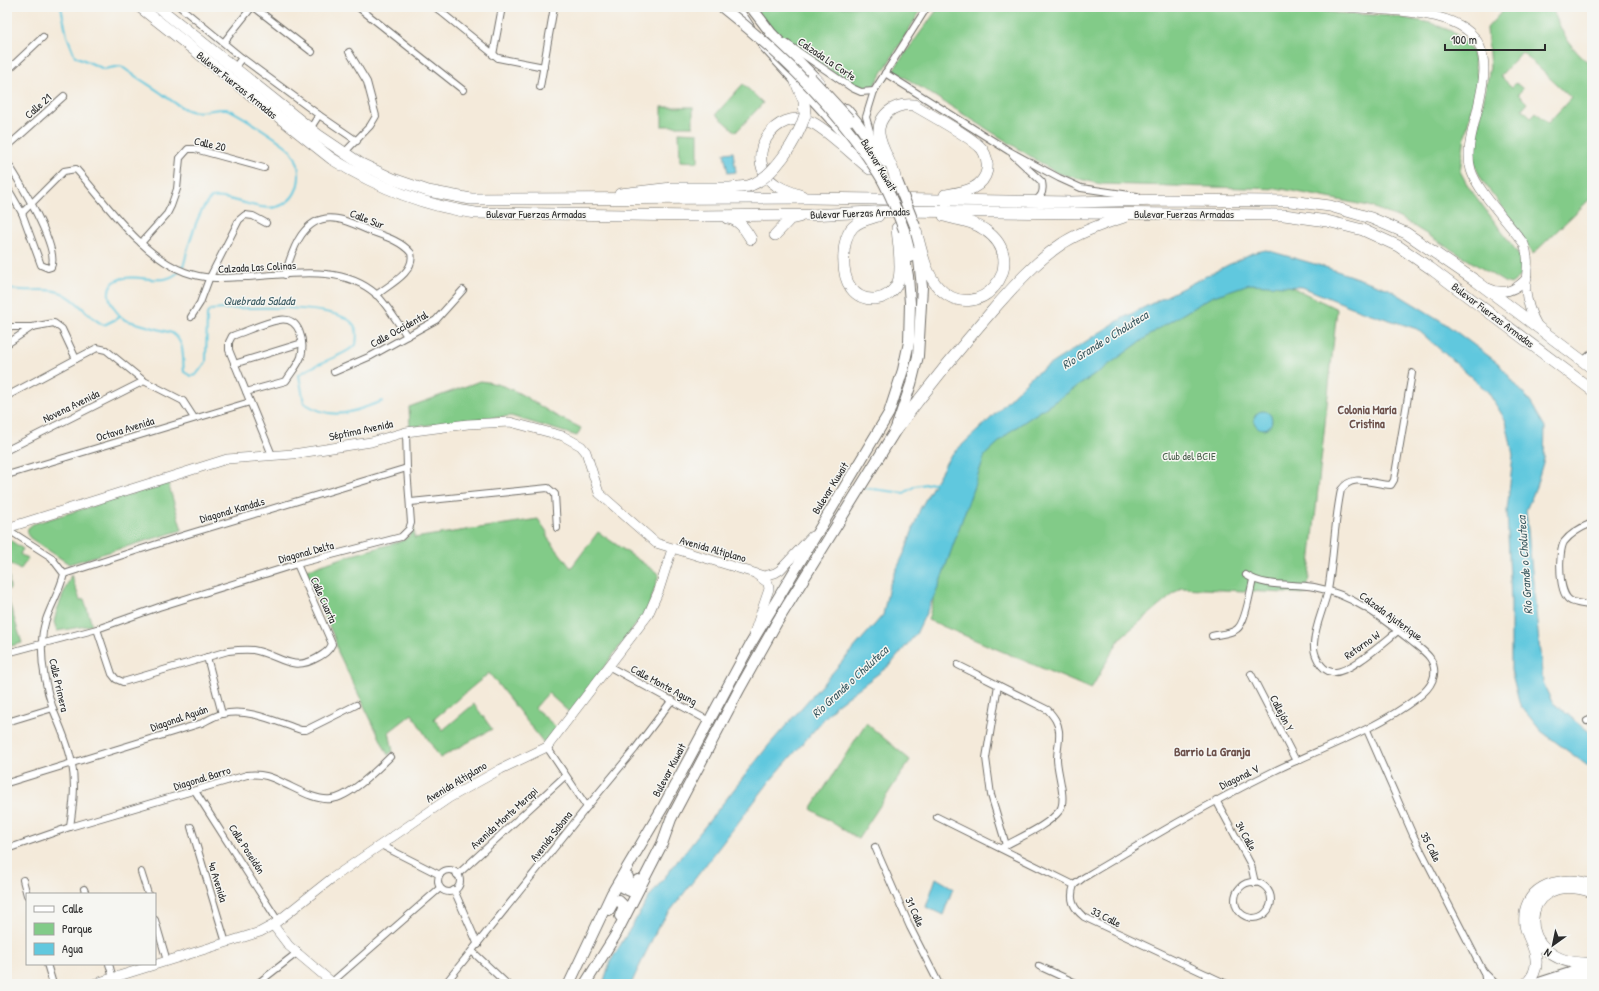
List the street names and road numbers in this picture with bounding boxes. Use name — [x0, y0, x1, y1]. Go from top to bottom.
street label: Calzada La Corte — [795, 34, 859, 84]
street label: Bulevar Fuerzas Armadas — [194, 48, 280, 122]
street label: Calle 21 — [22, 90, 54, 122]
street label: Calle 20 — [193, 134, 227, 154]
street label: Bulevar Kuwait — [858, 136, 900, 194]
street label: Bulevar Fuerzas Armadas — [810, 204, 910, 222]
street label: Calle Sur — [348, 206, 387, 232]
street label: Bulevar Fuerzas Armadas — [486, 207, 586, 221]
street label: Bulevar Fuerzas Armadas — [1134, 207, 1234, 221]
street label: Calzada Las Colinas — [218, 258, 296, 276]
street label: Bulevar Fuerzas Armadas — [1449, 279, 1537, 351]
street label: Calle Occidental — [368, 307, 430, 351]
street label: Novena Avenida — [40, 386, 102, 426]
street label: Octava Avenida — [94, 413, 156, 444]
street label: Séptima Avenida — [328, 416, 395, 444]
street label: Bulevar Kuwait — [809, 459, 852, 517]
street label: Diagonal Kandals — [198, 494, 266, 526]
street label: Avenida Altiplano — [678, 533, 748, 565]
street label: Diagonal Delta — [277, 538, 336, 566]
street label: Calle Cuarta — [308, 575, 341, 626]
street label: Calzada Ajuterique — [1357, 588, 1426, 644]
street label: Retorno W — [1341, 628, 1383, 662]
street label: Calle Primera — [46, 657, 72, 714]
street label: Calle Monte Agung — [628, 662, 700, 708]
street label: Callejón Y — [1267, 693, 1297, 734]
street label: Diagonal Aguán — [148, 702, 210, 734]
street label: Bulevar Kuwait — [649, 741, 689, 799]
street label: Avenida Altiplano — [423, 758, 489, 806]
street label: Diagonal V — [1217, 761, 1262, 793]
street label: Diagonal Barro — [172, 763, 233, 793]
street label: Avenida Monte Merapi — [467, 784, 541, 852]
street label: Avenida Sabana — [527, 807, 575, 864]
street label: 34 Calle — [1232, 819, 1260, 854]
street label: Calle Poseidón — [226, 821, 268, 877]
street label: 35 Calle — [1418, 830, 1445, 865]
street label: 4a Avenida — [205, 860, 231, 904]
street label: 31 Calle — [902, 895, 928, 930]
street label: 33 Calle — [1089, 904, 1124, 931]

